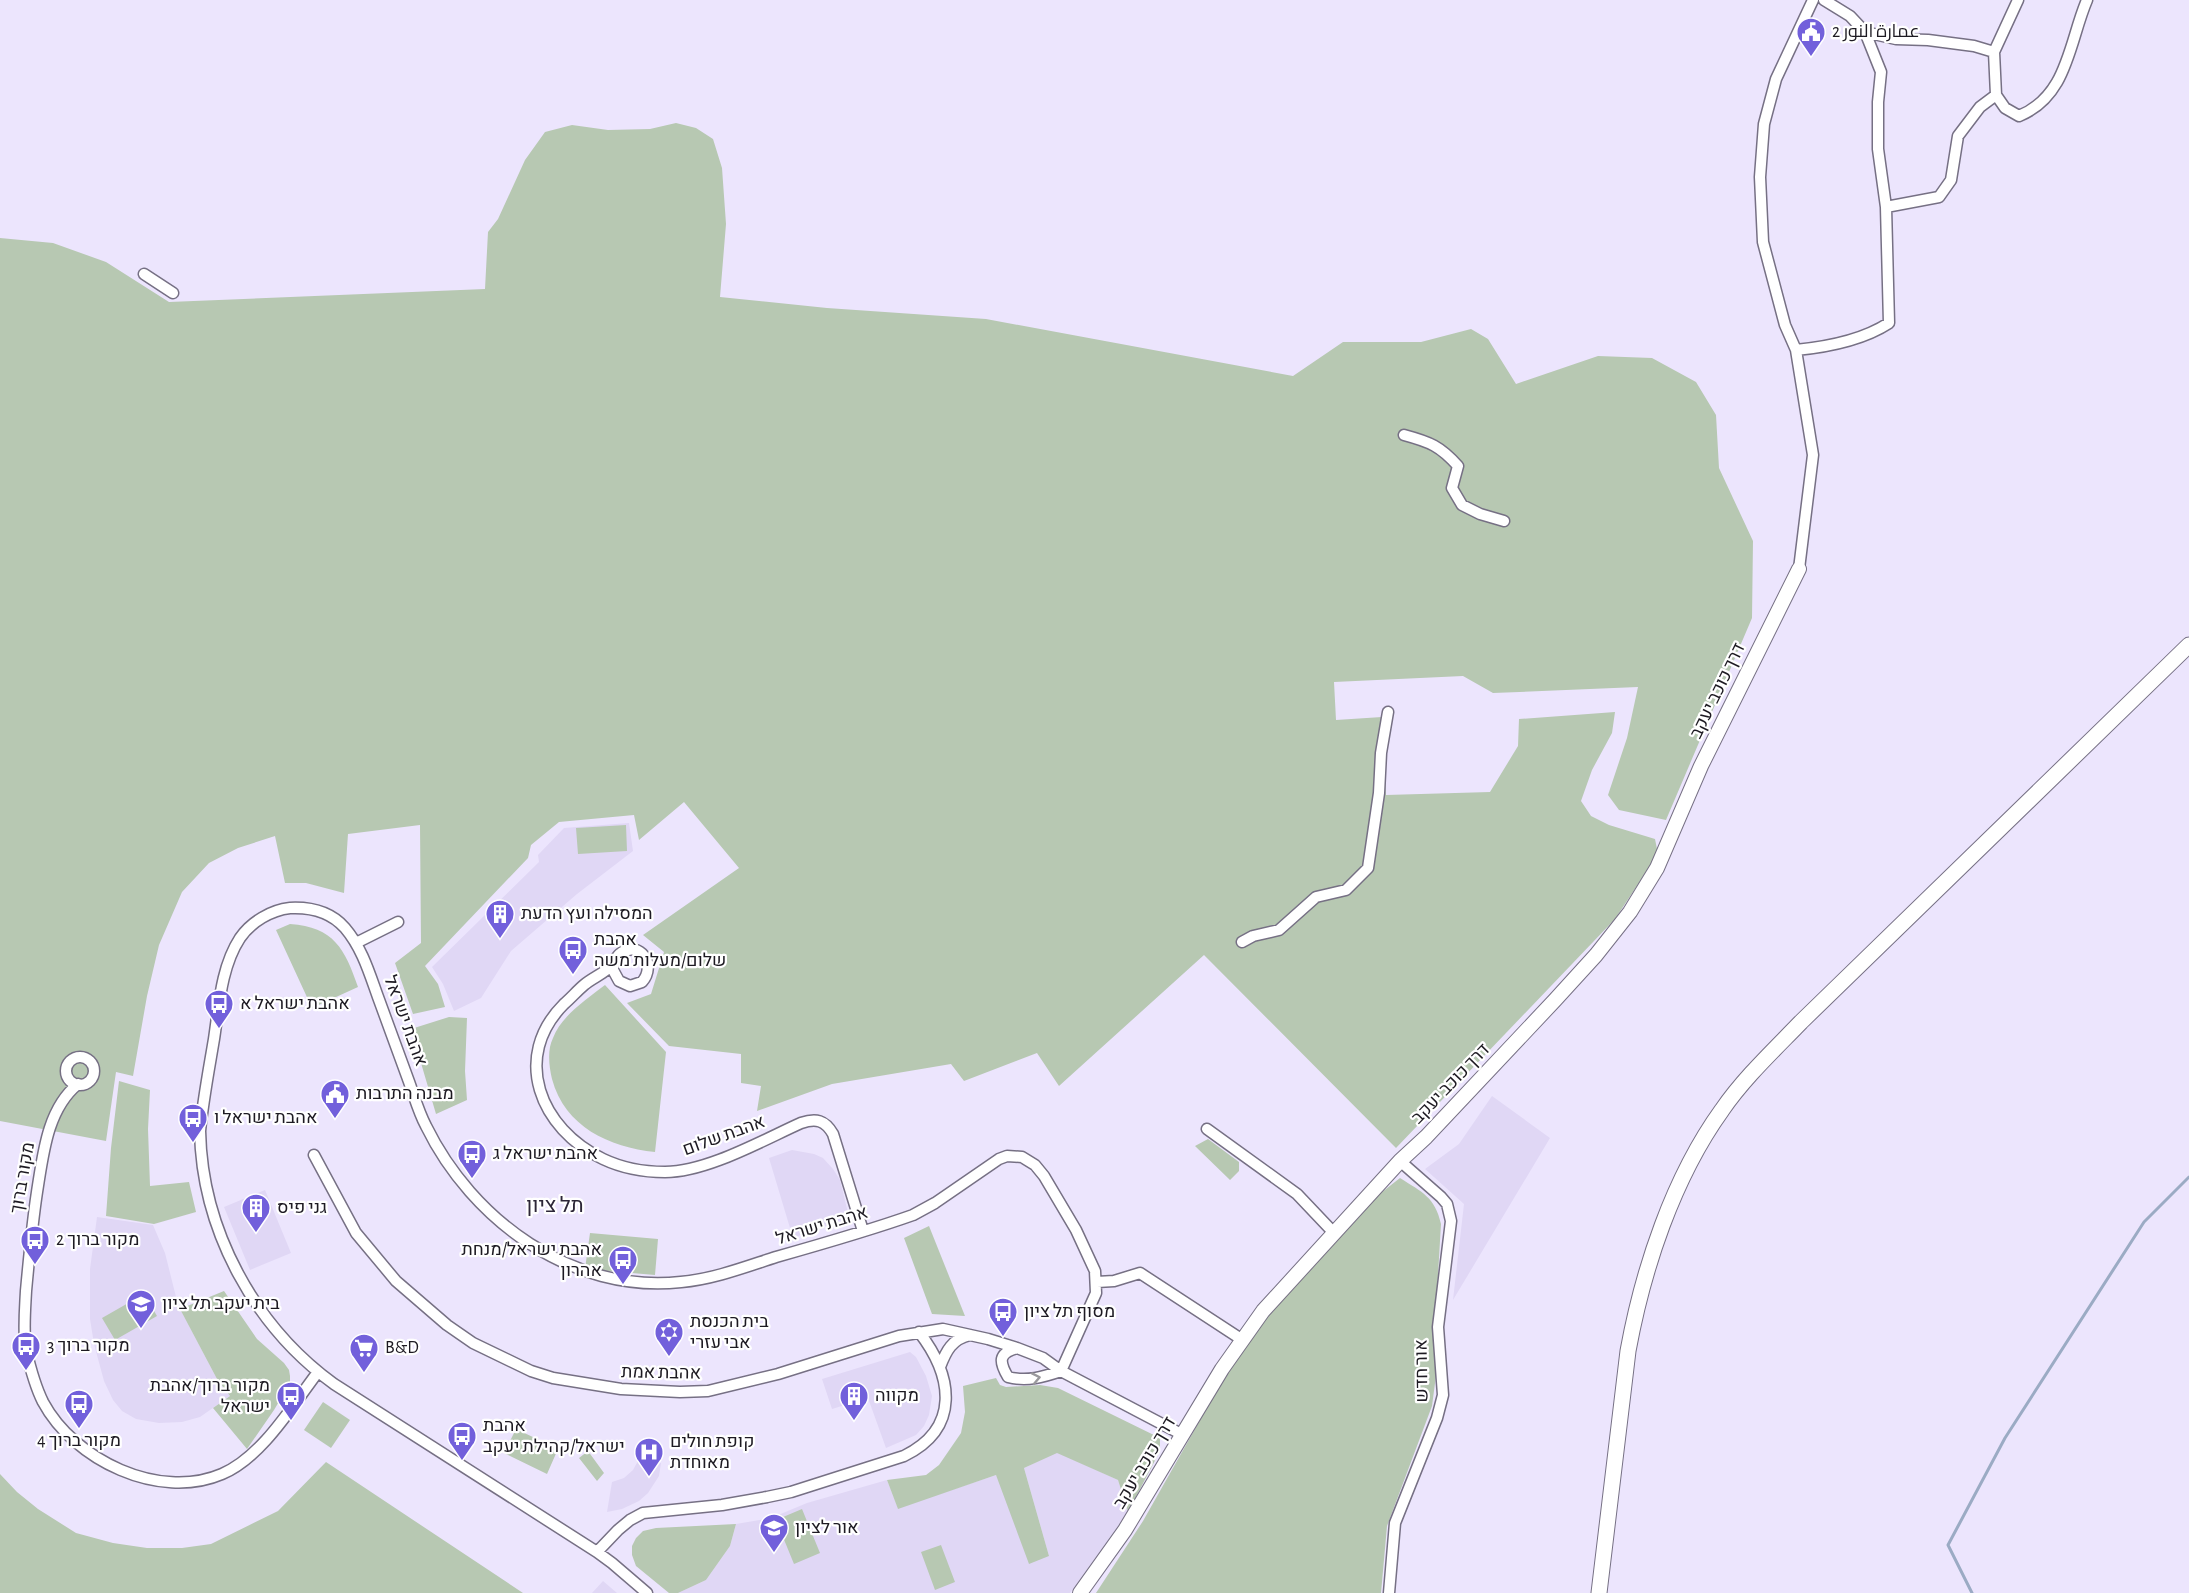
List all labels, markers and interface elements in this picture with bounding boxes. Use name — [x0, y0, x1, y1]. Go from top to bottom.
public building icon: عمارة النور 2 — [1795, 16, 1827, 58]
place label: عمارة النور 2 — [1832, 23, 1920, 42]
street label: דרך כוכב יעקב — [1687, 640, 1749, 742]
building icon: המסילה ועץ הדעת — [484, 898, 516, 940]
place label: המסילה ועץ הדעת — [521, 905, 653, 923]
place label: אהבת שלום/מעלות משה — [594, 931, 726, 970]
bus stop icon: אהבת שלום/מעלות משה — [557, 934, 589, 976]
street label: אהבת ישראל — [380, 973, 430, 1069]
bus stop icon: אהבת ישראל א — [203, 988, 235, 1030]
place label: אהבת ישראל א — [240, 995, 350, 1013]
street label: דרך כוכב יעקב — [1408, 1040, 1494, 1128]
public building icon: מבנה התרבות — [319, 1078, 351, 1120]
place label: מבנה התרבות — [356, 1085, 454, 1103]
bus stop icon: אהבת ישראל ו — [177, 1102, 209, 1144]
place label: אהבת ישראל ו — [214, 1109, 317, 1127]
street label: אהבת שלום — [680, 1113, 768, 1159]
bus stop icon: אהבת ישראל ג — [456, 1138, 488, 1180]
street label: מקור ברוך — [8, 1141, 38, 1215]
place label: אהבת ישראל ג — [493, 1145, 598, 1163]
building icon: גני פיס — [240, 1192, 272, 1234]
district label: תל ציון — [526, 1195, 584, 1216]
place label: גני פיס — [277, 1199, 327, 1217]
street label: אהבת ישראל — [774, 1203, 870, 1249]
bus stop icon: מקור ברוך 2 — [19, 1224, 51, 1266]
place label: מקור ברוך 2 — [56, 1231, 139, 1249]
place label: אהבת ישראל/מנחת אהרון — [462, 1241, 602, 1280]
bus stop icon: אהבת ישראל/מנחת אהרון — [607, 1244, 639, 1286]
school or university icon: בית יעקב תל ציון — [125, 1288, 157, 1330]
place label: בית יעקב תל ציון — [162, 1295, 280, 1313]
bus stop icon: מסוף תל ציון — [987, 1296, 1019, 1338]
place label: מסוף תל ציון — [1024, 1303, 1115, 1321]
place label: בית הכנסת אבי עזרי — [690, 1313, 769, 1352]
synagogue icon: בית הכנסת אבי עזרי — [653, 1316, 685, 1358]
bus stop icon: מקור ברוך 3 — [10, 1330, 42, 1372]
supermarket icon: B&D — [348, 1332, 380, 1374]
place label: מקור ברוך 3 — [47, 1337, 130, 1355]
place label: B&D — [385, 1339, 419, 1357]
street label: אור חדש — [1412, 1339, 1432, 1403]
street label: אהבת אמת — [621, 1363, 701, 1383]
one-way arrow — [1030, 1372, 1040, 1385]
place label: מקור ברוך/אהבת ישראל — [150, 1377, 270, 1416]
bus stop icon: מקור ברוך/אהבת ישראל — [275, 1380, 307, 1422]
building icon: מקווה — [838, 1380, 870, 1422]
place label: מקווה — [875, 1387, 919, 1405]
bus stop icon: מקור ברוך 4 — [63, 1388, 95, 1430]
street label: דרך כוכב יעקב — [1111, 1414, 1179, 1512]
place label: אהבת ישראל/קהילת יעקב — [483, 1417, 625, 1456]
bus stop icon: אהבת ישראל/קהילת יעקב — [446, 1420, 478, 1462]
place label: מקור ברוך 4 — [37, 1432, 121, 1450]
place label: קופת חולים מאוחדת — [670, 1433, 754, 1472]
hospital icon: קופת חולים מאוחדת — [633, 1436, 665, 1478]
school or university icon: אור לציון — [758, 1512, 790, 1554]
place label: אור לציון — [795, 1519, 859, 1537]

